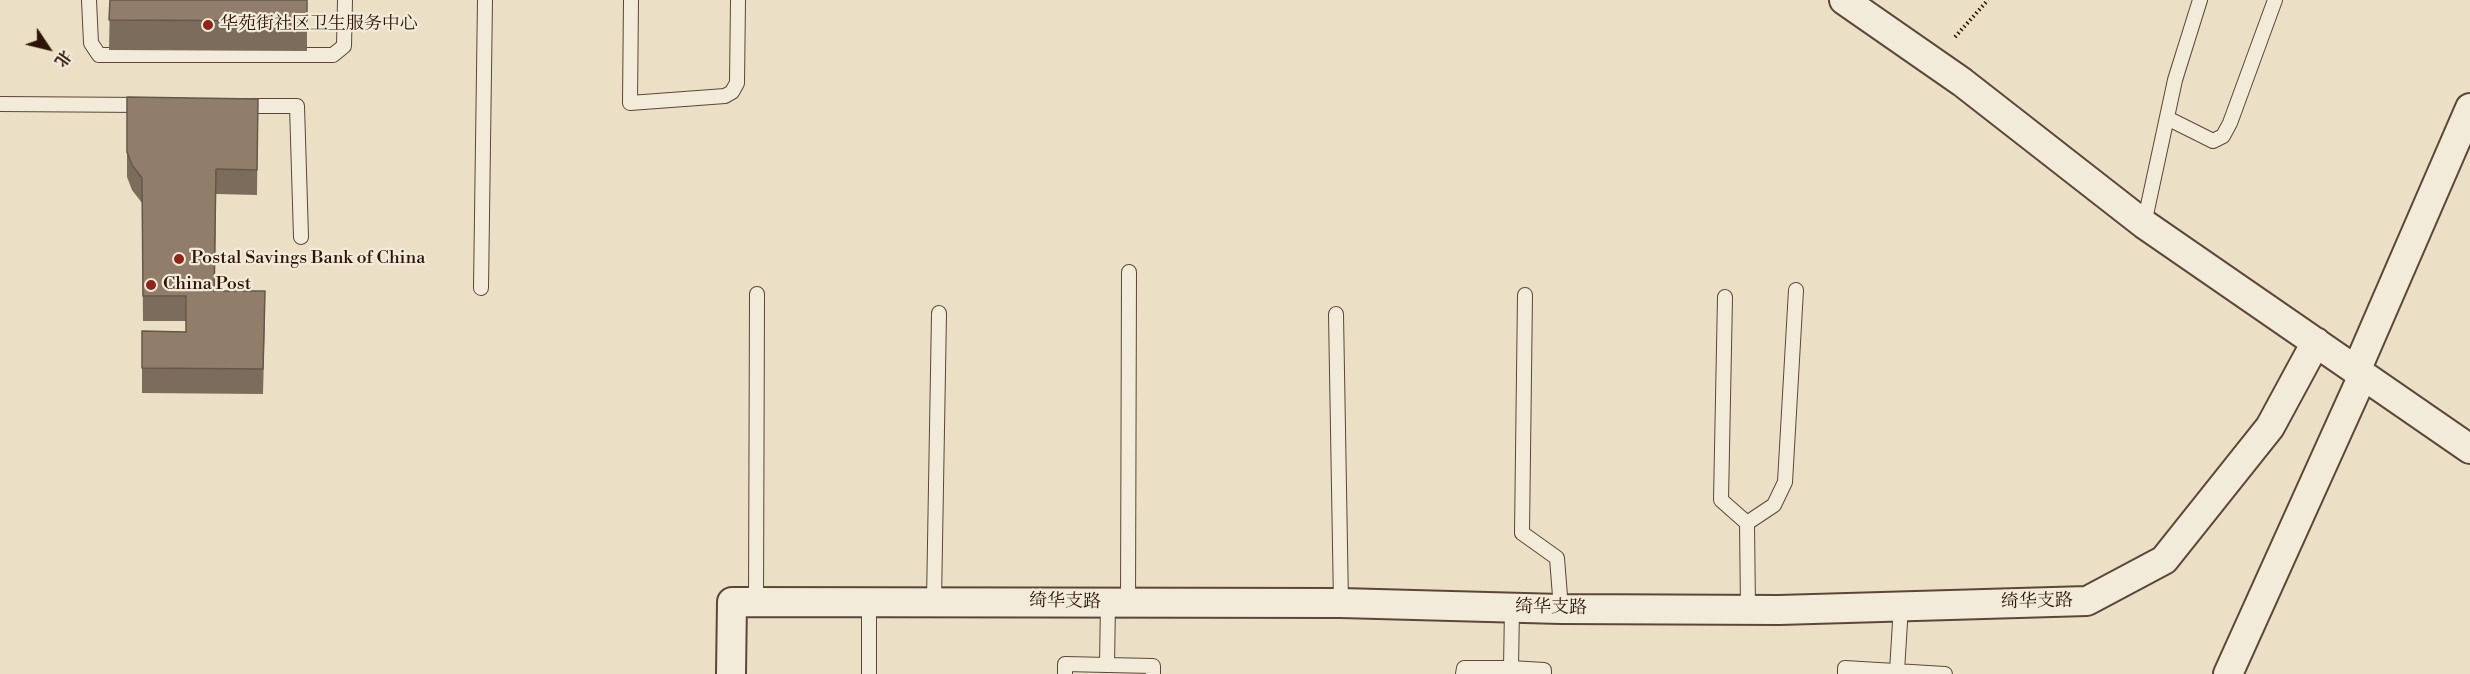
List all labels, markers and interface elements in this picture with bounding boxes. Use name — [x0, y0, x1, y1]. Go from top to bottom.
place label: 华苑街社区卫生服务中心 — [220, 14, 418, 36]
north arrow — [18, 18, 78, 78]
marker: 华苑街社区卫生服务中心 — [201, 18, 215, 32]
text: 北 — [50, 46, 76, 71]
place label: Postal Savings Bank of China — [191, 248, 425, 270]
marker: Postal Savings Bank of China — [172, 252, 186, 266]
place label: China Post — [163, 274, 251, 296]
marker: China Post — [144, 278, 158, 292]
street label: 绮华支路 — [1029, 591, 1101, 613]
street label: 绮华支路 — [2001, 591, 2073, 613]
street label: 绮华支路 — [1515, 597, 1587, 619]

